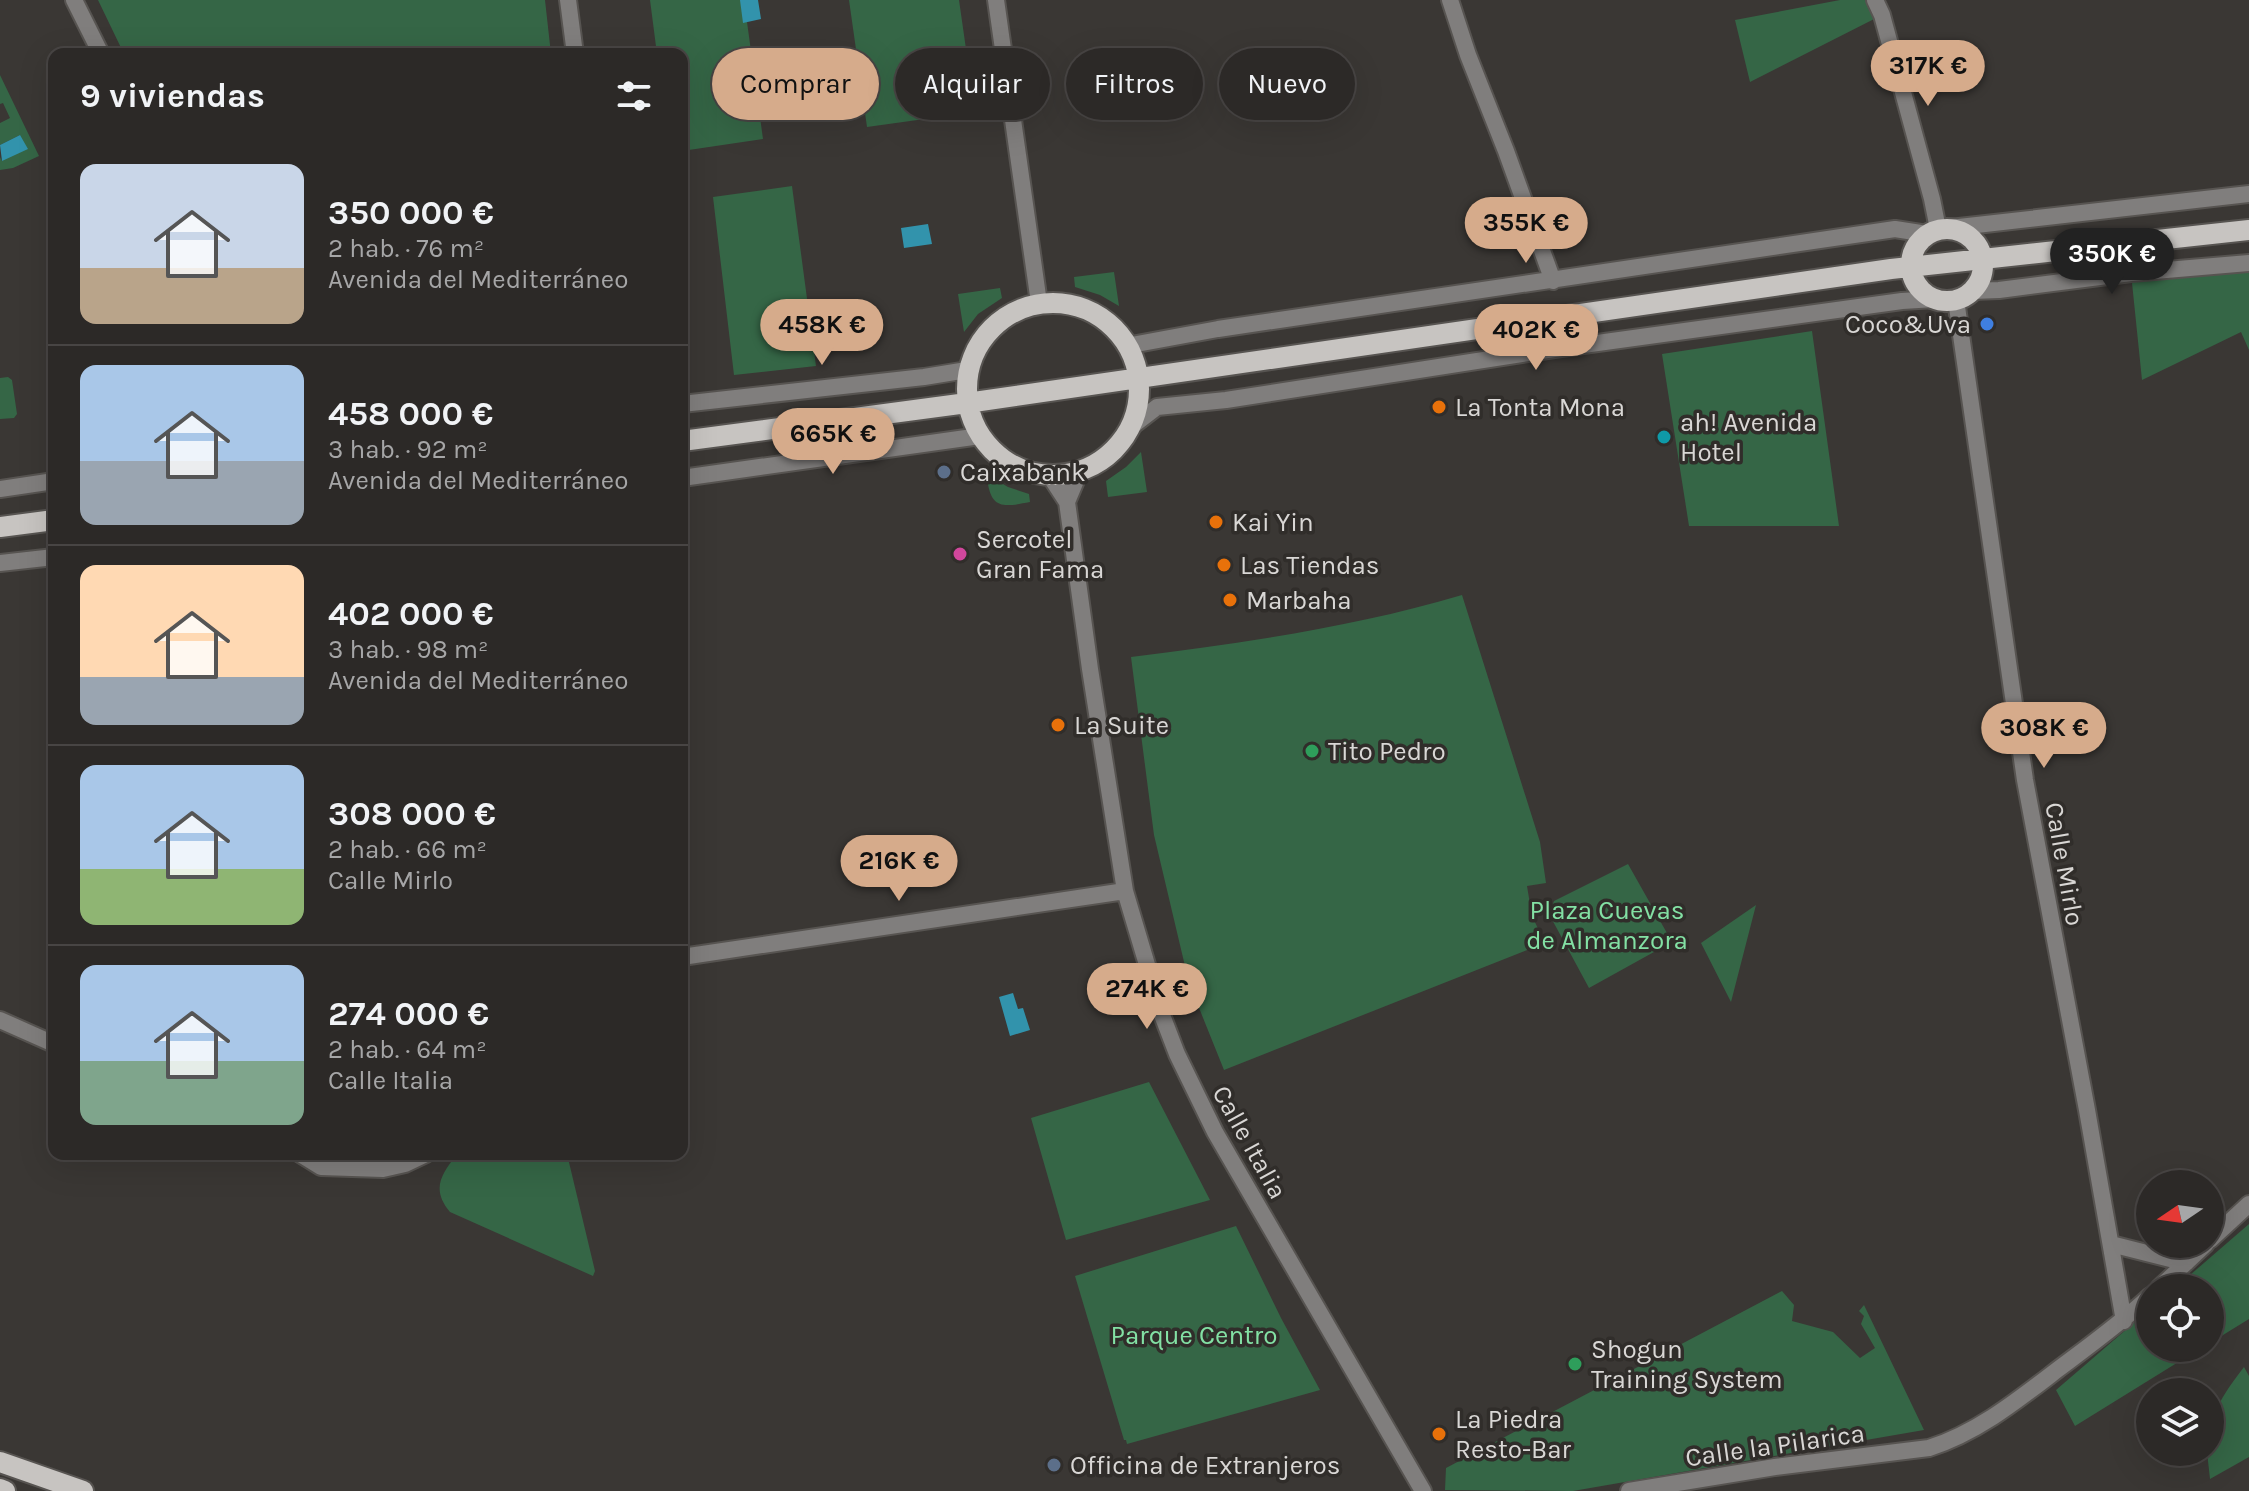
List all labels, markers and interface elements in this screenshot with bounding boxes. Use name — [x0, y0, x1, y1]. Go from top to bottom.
pin: 317K € — [1863, 40, 1993, 108]
chip: Comprar — [712, 48, 879, 120]
chip: Alquilar — [895, 48, 1050, 120]
chip: Filtros — [1066, 48, 1203, 120]
chip: Nuevo — [1219, 48, 1355, 120]
text: 317K € — [1889, 50, 1967, 81]
icon: filters — [612, 74, 656, 118]
text: 9 viviendas — [80, 76, 265, 116]
text: 350 000 € — [328, 193, 494, 233]
icon: home — [144, 196, 240, 292]
pin: 355K € — [1461, 197, 1591, 265]
text: 355K € — [1483, 207, 1569, 238]
pin: 350K € — [2047, 228, 2177, 296]
text: 2 hab. · 76 m² — [328, 233, 484, 264]
text: 350K € — [2068, 238, 2156, 269]
text: Avenida del Mediterráneo — [328, 264, 628, 295]
pin: 458K € — [757, 299, 887, 367]
pin: 402K € — [1471, 304, 1601, 372]
text: 458K € — [778, 309, 866, 340]
place label: Coco&Uva — [1845, 309, 1971, 340]
text: 402K € — [1492, 314, 1580, 345]
marker: Coco&Uva — [1978, 315, 1996, 333]
place label: La Tonta Mona — [1455, 392, 1625, 423]
text: 458 000 € — [328, 394, 493, 434]
icon: home — [144, 397, 240, 493]
marker: La Tonta Mona — [1430, 398, 1448, 416]
place label: ah! Avenida Hotel — [1680, 407, 1817, 468]
pin: 665K € — [768, 408, 898, 476]
text: 665K € — [790, 418, 876, 449]
marker: ah! Avenida Hotel — [1655, 428, 1673, 446]
text: 3 hab. · 92 m² — [328, 434, 488, 465]
place label: Caixabank — [960, 457, 1086, 488]
marker: Caixabank — [935, 463, 953, 481]
text: Avenida del Mediterráneo — [328, 465, 628, 496]
place label: Kai Yin — [1232, 507, 1314, 538]
marker: Kai Yin — [1207, 513, 1225, 531]
place label: Sercotel Gran Fama — [976, 524, 1104, 585]
marker: Sercotel Gran Fama — [951, 545, 969, 563]
place label: Las Tiendas — [1240, 550, 1380, 581]
marker: Las Tiendas — [1215, 556, 1233, 574]
place label: Marbaha — [1246, 585, 1351, 616]
marker: Marbaha — [1221, 591, 1239, 609]
text: 402 000 € — [328, 594, 494, 634]
icon: home — [144, 597, 240, 693]
text: 3 hab. · 98 m² — [328, 634, 489, 665]
text: Avenida del Mediterráneo — [328, 665, 628, 696]
pin: 308K € — [1979, 702, 2109, 770]
place label: La Suite — [1074, 710, 1169, 741]
text: 308K € — [1999, 712, 2089, 743]
marker: La Suite — [1049, 716, 1067, 734]
place label: Tito Pedro — [1328, 736, 1446, 767]
marker: Tito Pedro — [1303, 742, 1321, 760]
text: 308 000 € — [328, 794, 496, 834]
icon: home — [144, 797, 240, 893]
street label: Calle Mirlo — [2038, 800, 2091, 928]
text: 2 hab. · 66 m² — [328, 834, 487, 865]
pin: 216K € — [834, 835, 964, 903]
text: 216K € — [859, 845, 939, 876]
text: Calle Mirlo — [328, 865, 453, 896]
park label: Plaza Cuevas de Almanzora — [1526, 895, 1688, 956]
pin: 274K € — [1082, 963, 1212, 1031]
text: 274K € — [1105, 973, 1189, 1004]
text: 274 000 € — [328, 994, 489, 1034]
icon: home — [144, 997, 240, 1093]
text: 2 hab. · 64 m² — [328, 1034, 487, 1065]
text: Calle Italia — [328, 1065, 453, 1096]
street label: Calle Italia — [1206, 1080, 1293, 1204]
north arrow — [2136, 1170, 2224, 1258]
map controls — [2136, 1170, 2224, 1466]
button: locate — [2136, 1274, 2224, 1362]
park label: Parque Centro — [1111, 1320, 1277, 1351]
place label: Shogun Training System — [1591, 1334, 1783, 1395]
marker: Shogun Training System — [1566, 1355, 1584, 1373]
button: layers — [2136, 1378, 2224, 1466]
place label: La Piedra Resto-Bar — [1455, 1404, 1571, 1465]
street label: Calle la Pilarica — [1683, 1418, 1867, 1473]
marker: La Piedra Resto-Bar — [1430, 1425, 1448, 1443]
place label: Officina de Extranjeros — [1070, 1450, 1341, 1481]
marker: Officina de Extranjeros — [1045, 1456, 1063, 1474]

